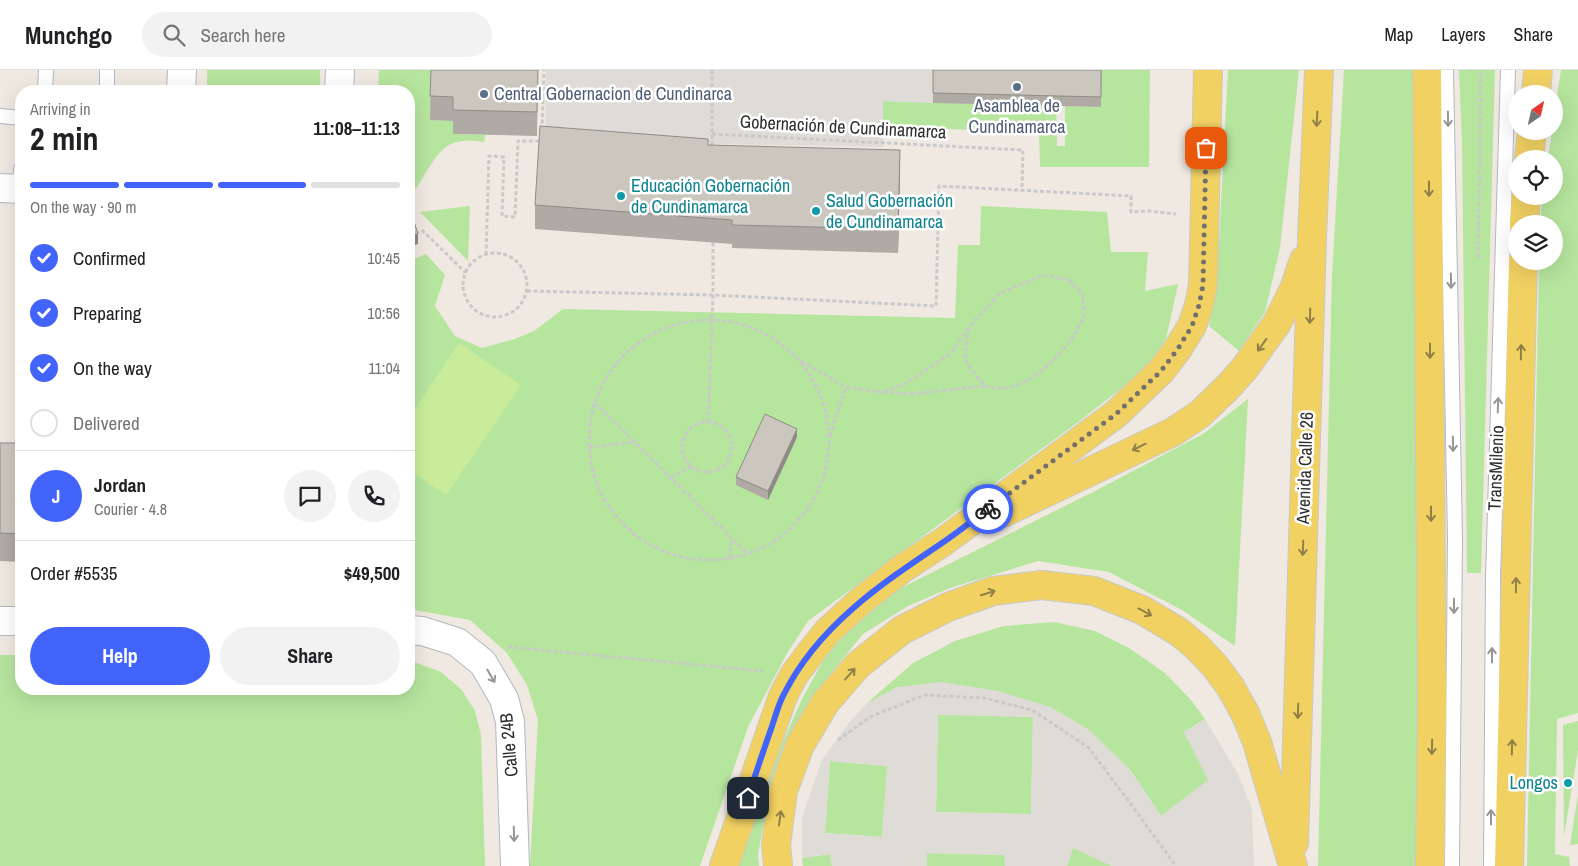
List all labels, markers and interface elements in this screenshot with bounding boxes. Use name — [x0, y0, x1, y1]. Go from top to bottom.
search box — [142, 12, 492, 57]
text: Munchgo — [25, 19, 112, 51]
icon: search — [160, 21, 188, 49]
text: Search here — [200, 22, 285, 48]
text: Map — [1385, 22, 1413, 47]
text: Layers — [1441, 22, 1486, 47]
text: Share — [1514, 22, 1553, 47]
place label: Central Gobernacion de Cundinarca — [494, 81, 732, 106]
marker: Asamblea de Cundinamarca — [1011, 81, 1023, 93]
north arrow — [1508, 85, 1562, 140]
map controls — [1508, 85, 1563, 270]
marker: Central Gobernacion de Cundinarca — [478, 88, 490, 100]
place label: Asamblea de Cundinamarca — [969, 93, 1065, 139]
text: Arriving in — [30, 98, 91, 120]
street label: Gobernación de Cundinamarca — [739, 109, 947, 144]
one-way arrow — [1313, 110, 1322, 126]
one-way arrow — [1443, 110, 1452, 126]
text: 11:08–11:13 — [313, 115, 400, 141]
text: 2 min — [30, 117, 99, 160]
pin — [1185, 127, 1227, 169]
icon: bag — [1192, 134, 1220, 162]
button: locate — [1508, 150, 1563, 205]
place label: Educación Gobernación de Cundinamarca — [631, 173, 790, 219]
one-way arrow — [1424, 180, 1434, 196]
place label: Salud Gobernación de Cundinamarca — [826, 188, 953, 234]
marker: Educación Gobernación de Cundinamarca — [615, 190, 627, 202]
text: On the way · 90 m — [30, 196, 136, 218]
marker: Salud Gobernación de Cundinamarca — [810, 205, 822, 217]
button: layers — [1508, 215, 1563, 270]
icon: check — [30, 244, 58, 272]
text: Confirmed — [73, 245, 146, 271]
text: 10:45 — [367, 247, 400, 269]
one-way arrow — [1446, 273, 1455, 289]
icon: check — [30, 299, 58, 327]
text: Preparing — [73, 300, 141, 326]
text: 10:56 — [367, 302, 400, 324]
one-way arrow — [1305, 308, 1314, 324]
one-way arrow — [1257, 338, 1267, 352]
one-way arrow — [1425, 342, 1435, 359]
one-way arrow — [1516, 345, 1526, 361]
icon: check — [30, 354, 58, 382]
text: On the way — [73, 355, 152, 381]
text: 11:04 — [368, 357, 400, 379]
one-way arrow — [1493, 397, 1503, 414]
text: Delivered — [73, 410, 140, 436]
street label: Avenida Calle 26 — [1290, 411, 1319, 525]
street label: TransMilenio — [1482, 425, 1509, 511]
one-way arrow — [1448, 435, 1458, 451]
one-way arrow — [1132, 443, 1147, 453]
button: chat — [284, 470, 336, 522]
button: phone — [348, 470, 400, 522]
text: Jordan — [94, 472, 146, 498]
text: J — [52, 483, 60, 509]
courier — [963, 484, 1013, 534]
icon: bike — [974, 495, 1002, 523]
text: Courier · 4.8 — [94, 498, 167, 520]
one-way arrow — [1426, 505, 1436, 521]
one-way arrow — [1298, 540, 1308, 556]
text: Order #5535 — [30, 560, 117, 586]
text: $49,500 — [344, 560, 400, 586]
one-way arrow — [1511, 577, 1520, 593]
one-way arrow — [980, 588, 996, 598]
one-way arrow — [1449, 598, 1459, 614]
one-way arrow — [1138, 607, 1153, 617]
button: Help — [30, 627, 210, 685]
button: Share — [220, 627, 400, 685]
one-way arrow — [1487, 647, 1497, 664]
one-way arrow — [844, 668, 856, 681]
one-way arrow — [486, 669, 496, 683]
one-way arrow — [1293, 702, 1303, 719]
street label: Calle 24B — [493, 712, 524, 778]
one-way arrow — [1427, 738, 1437, 754]
one-way arrow — [1507, 740, 1516, 756]
place label: Longos — [1510, 770, 1558, 795]
pin — [727, 777, 769, 819]
marker: Longos — [1562, 777, 1574, 789]
icon: home — [734, 784, 762, 812]
one-way arrow — [775, 810, 785, 826]
one-way arrow — [1486, 810, 1496, 826]
one-way arrow — [510, 826, 519, 842]

